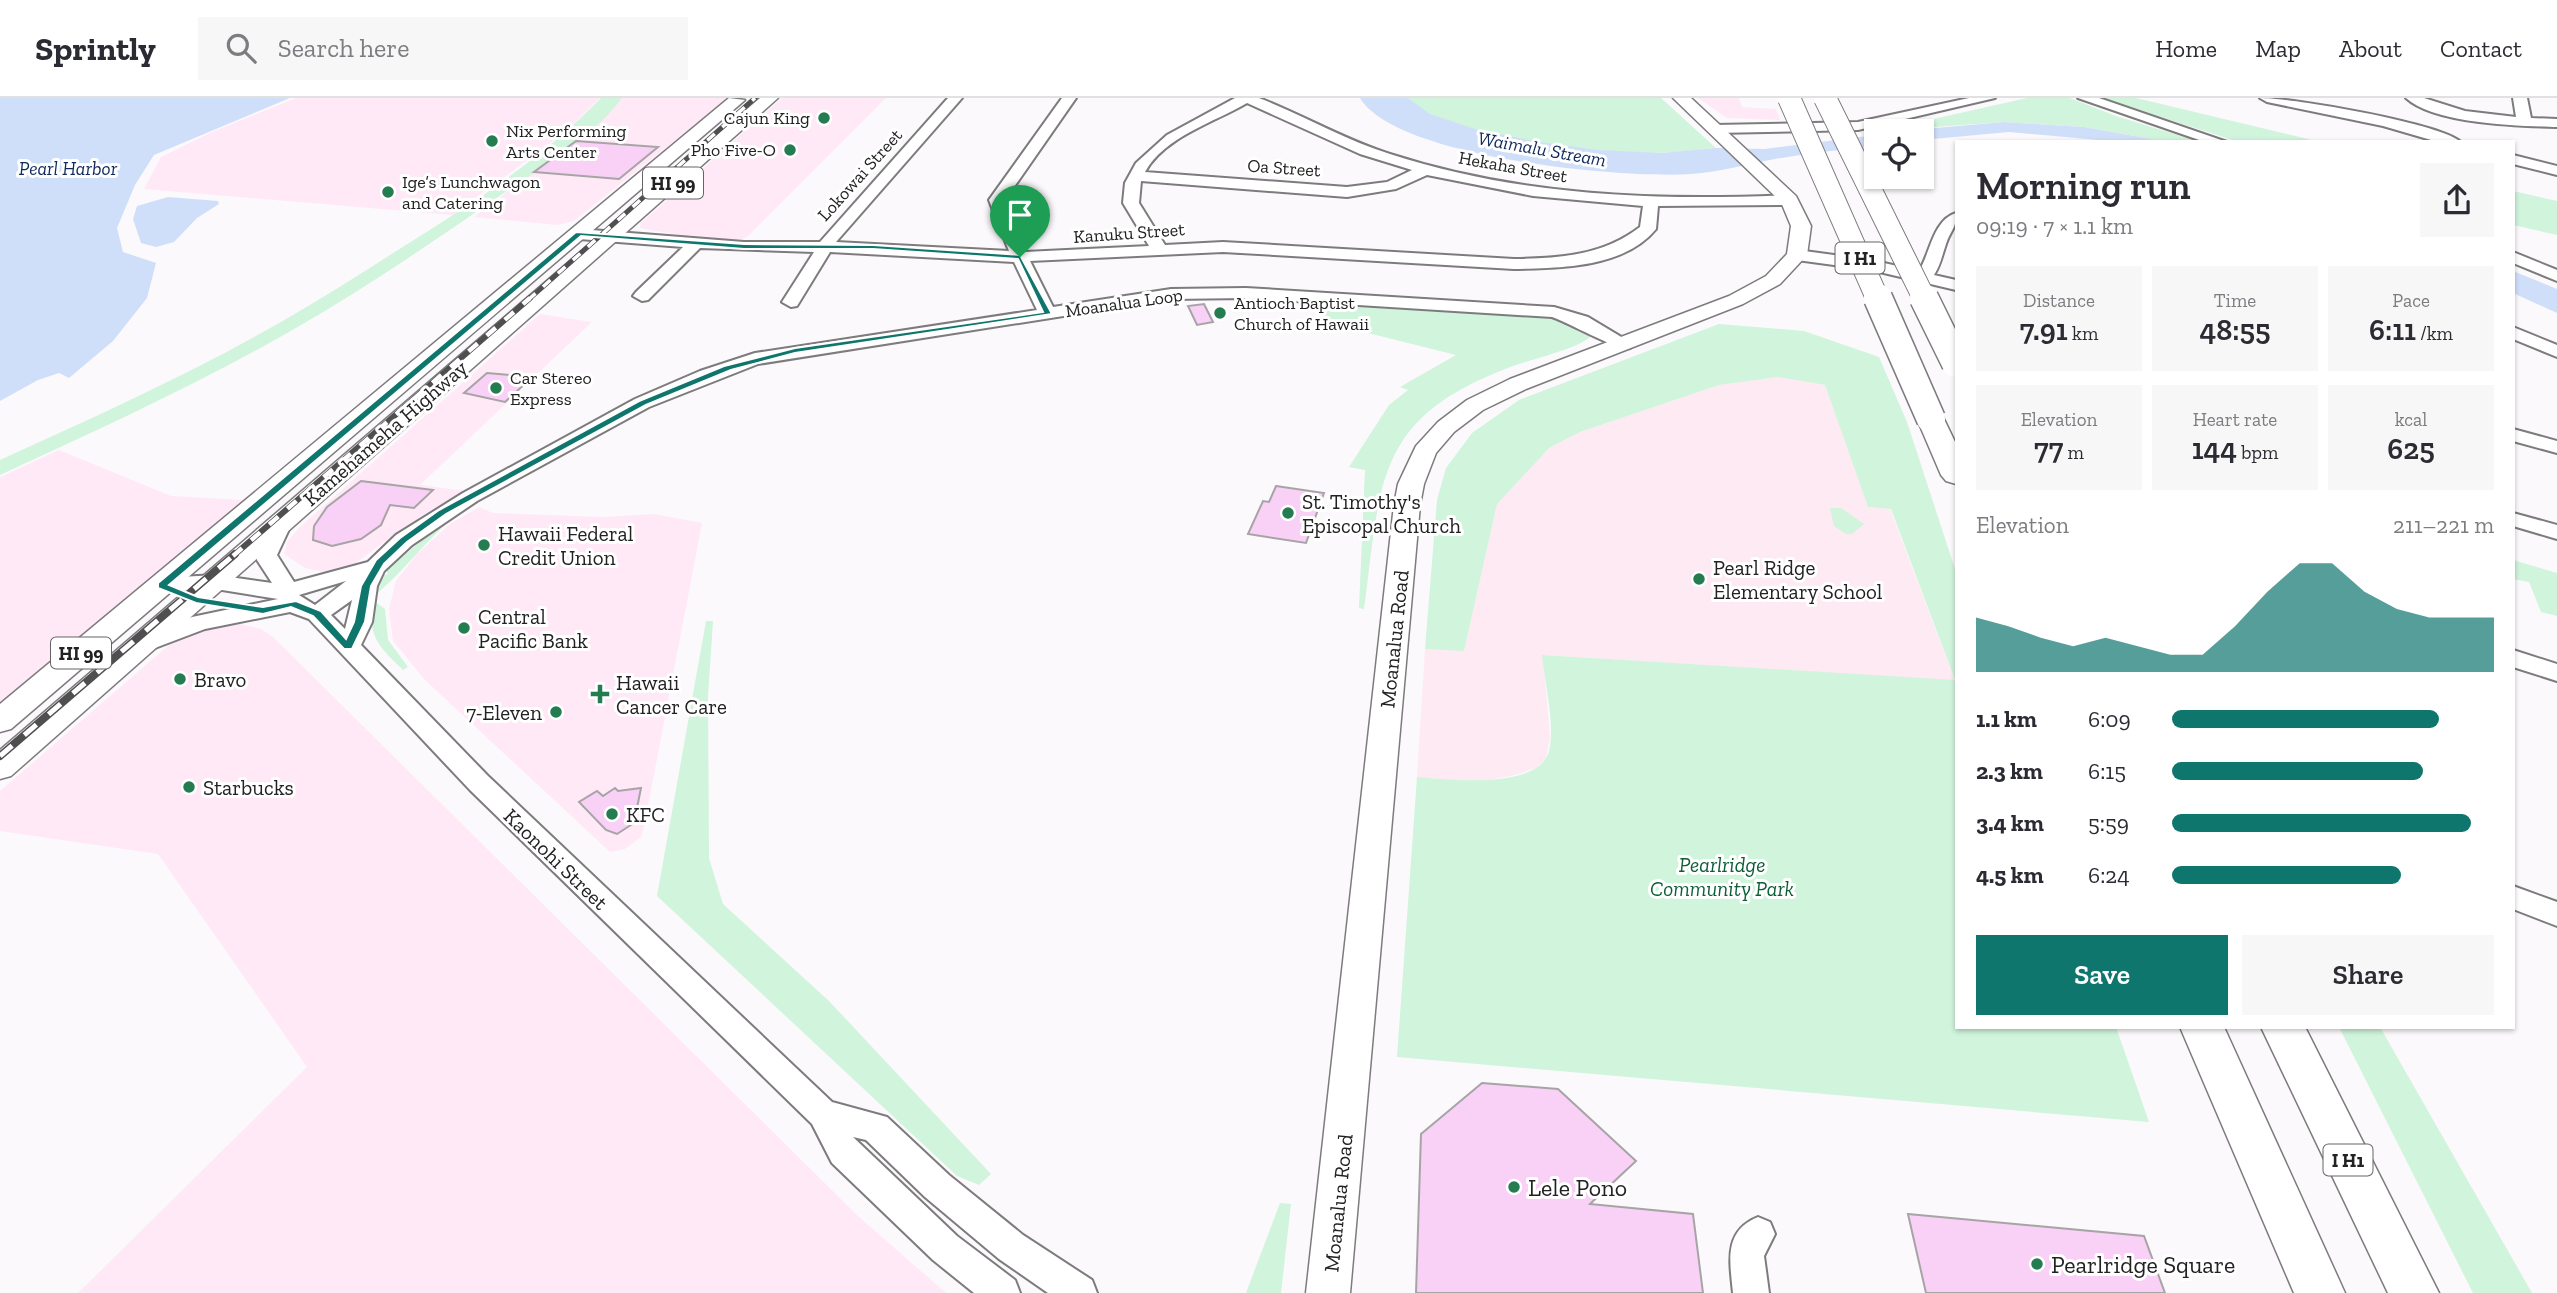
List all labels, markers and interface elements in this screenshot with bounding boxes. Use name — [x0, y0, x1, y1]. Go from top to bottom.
search box — [198, 17, 688, 80]
text: Sprintly — [35, 29, 156, 68]
icon: search — [222, 29, 260, 67]
text: Search here — [278, 32, 409, 64]
text: Home — [2155, 34, 2217, 63]
text: Map — [2255, 34, 2301, 63]
text: About — [2339, 34, 2402, 63]
text: Contact — [2440, 34, 2522, 63]
place label: Cajun King — [724, 107, 810, 129]
marker: Cajun King — [816, 110, 832, 126]
map controls — [1864, 119, 1934, 189]
button: locate — [1864, 119, 1934, 189]
place label: Nix Performing Arts Center — [506, 120, 627, 163]
street label: Lokowai Street — [813, 124, 907, 226]
water label: Waimalu Stream — [1476, 126, 1608, 172]
marker: Nix Performing Arts Center — [484, 133, 500, 149]
place label: Pho Five-O — [691, 139, 776, 161]
marker: Pho Five-O — [782, 142, 798, 158]
street label: Hekaha Street — [1457, 147, 1569, 187]
street label: Oa Street — [1247, 154, 1322, 182]
water label: Pearl Harbor — [19, 157, 118, 180]
text: Morning run — [1976, 163, 2191, 209]
button: share — [2420, 163, 2494, 237]
road number: HI 99 — [643, 167, 703, 198]
place label: Ige’s Lunchwagon and Catering — [402, 171, 541, 214]
marker: Ige’s Lunchwagon and Catering — [380, 184, 396, 200]
pin — [990, 185, 1050, 257]
icon: arrive — [1001, 196, 1039, 234]
text: 09:19 · 7 × 1.1 km — [1976, 212, 2133, 240]
street label: Kanuku Street — [1073, 218, 1186, 248]
road number: I H1 — [1836, 242, 1884, 274]
street label: Moanalua Loop — [1064, 284, 1184, 322]
text: Distance — [2023, 289, 2095, 312]
text: Time — [2214, 289, 2256, 312]
text: Pace — [2392, 289, 2430, 312]
place label: Antioch Baptist Church of Hawaii — [1234, 292, 1369, 335]
marker: Antioch Baptist Church of Hawaii — [1212, 305, 1228, 321]
text: 7.91 — [2020, 312, 2068, 348]
text: 48:55 — [2199, 312, 2271, 348]
text: 6:11 — [2369, 312, 2416, 348]
text: km — [2068, 322, 2098, 345]
text: /km — [2416, 322, 2453, 345]
street label: Kamehameha Highway — [298, 355, 472, 511]
place label: Car Stereo Express — [510, 367, 592, 410]
marker: Car Stereo Express — [488, 380, 504, 396]
text: Elevation — [2021, 408, 2097, 431]
text: Heart rate — [2193, 408, 2277, 431]
text: kcal — [2395, 408, 2427, 431]
text: 77 — [2034, 431, 2063, 467]
text: 144 — [2192, 431, 2237, 467]
text: 625 — [2387, 431, 2435, 467]
text: m — [2063, 441, 2084, 464]
text: bpm — [2237, 441, 2278, 464]
place label: St. Timothy's Episcopal Church — [1302, 489, 1461, 538]
marker: St. Timothy's Episcopal Church — [1280, 505, 1296, 521]
text: Elevation — [1976, 511, 2069, 539]
text: 211–221 m — [2393, 511, 2494, 539]
place label: Hawaii Federal Credit Union — [498, 521, 634, 570]
marker: Hawaii Federal Credit Union — [476, 537, 492, 553]
place label: Pearl Ridge Elementary School — [1713, 555, 1883, 604]
street label: Moanalua Road — [1374, 568, 1414, 709]
marker: Pearl Ridge Elementary School — [1691, 571, 1707, 587]
place label: Central Pacific Bank — [478, 604, 588, 653]
marker: Central Pacific Bank — [456, 620, 472, 636]
road number: HI 99 — [51, 638, 111, 668]
place label: Bravo — [194, 667, 246, 692]
place label: Hawaii Cancer Care — [616, 670, 727, 719]
marker: Bravo — [172, 671, 188, 687]
marker: Hawaii Cancer Care — [590, 684, 610, 704]
place label: 7-Eleven — [466, 700, 542, 725]
marker: 7-Eleven — [548, 704, 564, 720]
text: 1.1 km — [1976, 705, 2037, 733]
text: 6:09 — [2088, 705, 2131, 733]
text: 2.3 km — [1976, 757, 2043, 785]
text: 6:15 — [2088, 757, 2126, 785]
place label: Starbucks — [203, 775, 294, 800]
marker: Starbucks — [181, 779, 197, 795]
place label: KFC — [626, 802, 665, 827]
street label: Kaonohi Street — [499, 803, 613, 915]
marker: KFC — [604, 806, 620, 822]
text: 3.4 km — [1976, 809, 2044, 837]
text: 5:59 — [2088, 809, 2129, 837]
park label: Pearlridge Community Park — [1650, 852, 1794, 901]
text: 4.5 km — [1976, 861, 2044, 889]
text: 6:24 — [2088, 861, 2130, 889]
button: Save — [1976, 935, 2228, 1015]
button: Share — [2242, 935, 2494, 1015]
street label: Moanalua Road — [1318, 1132, 1358, 1273]
road number: I H1 — [2324, 1144, 2372, 1176]
place label: Lele Pono — [1528, 1173, 1627, 1202]
marker: Lele Pono — [1506, 1179, 1522, 1195]
place label: Pearlridge Square — [2051, 1250, 2235, 1279]
marker: Pearlridge Square — [2029, 1256, 2045, 1272]

